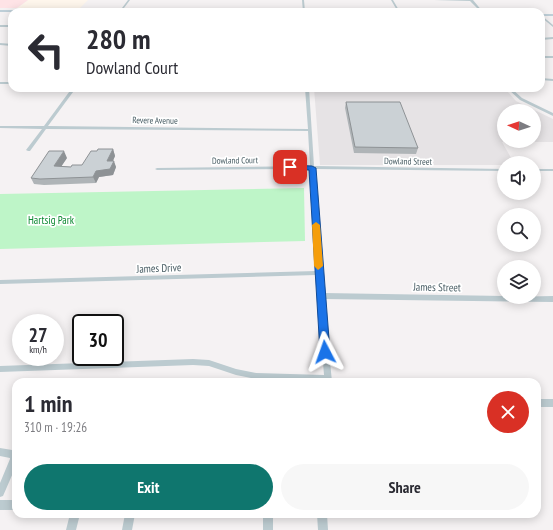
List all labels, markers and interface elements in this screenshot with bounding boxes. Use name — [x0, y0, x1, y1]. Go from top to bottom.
text: 280 m — [86, 20, 150, 57]
icon: left — [20, 24, 72, 76]
text: Dowland Court — [86, 56, 178, 79]
north arrow — [497, 104, 541, 148]
map controls — [497, 104, 541, 304]
street label: Revere Avenue — [132, 114, 178, 126]
pin — [273, 150, 307, 184]
street label: Dowland Court — [212, 154, 259, 166]
street label: Dowland Street — [384, 155, 433, 167]
icon: arrive — [279, 156, 301, 178]
button: sound — [497, 156, 541, 200]
button: search — [497, 208, 541, 252]
park label: Hartsig Park — [28, 213, 75, 227]
street label: James Drive — [135, 260, 182, 276]
button: layers — [497, 260, 541, 304]
street label: James Street — [412, 280, 461, 294]
speed limit sign: 30 — [72, 314, 124, 366]
text: 27 — [28, 322, 48, 348]
position arrow — [304, 331, 346, 373]
text: km/h — [29, 343, 47, 356]
text: 1 min — [24, 388, 72, 419]
button: close — [487, 391, 529, 433]
text: 310 m · 19:26 — [24, 419, 87, 436]
button: Exit — [24, 464, 273, 510]
button: Share — [281, 464, 529, 510]

